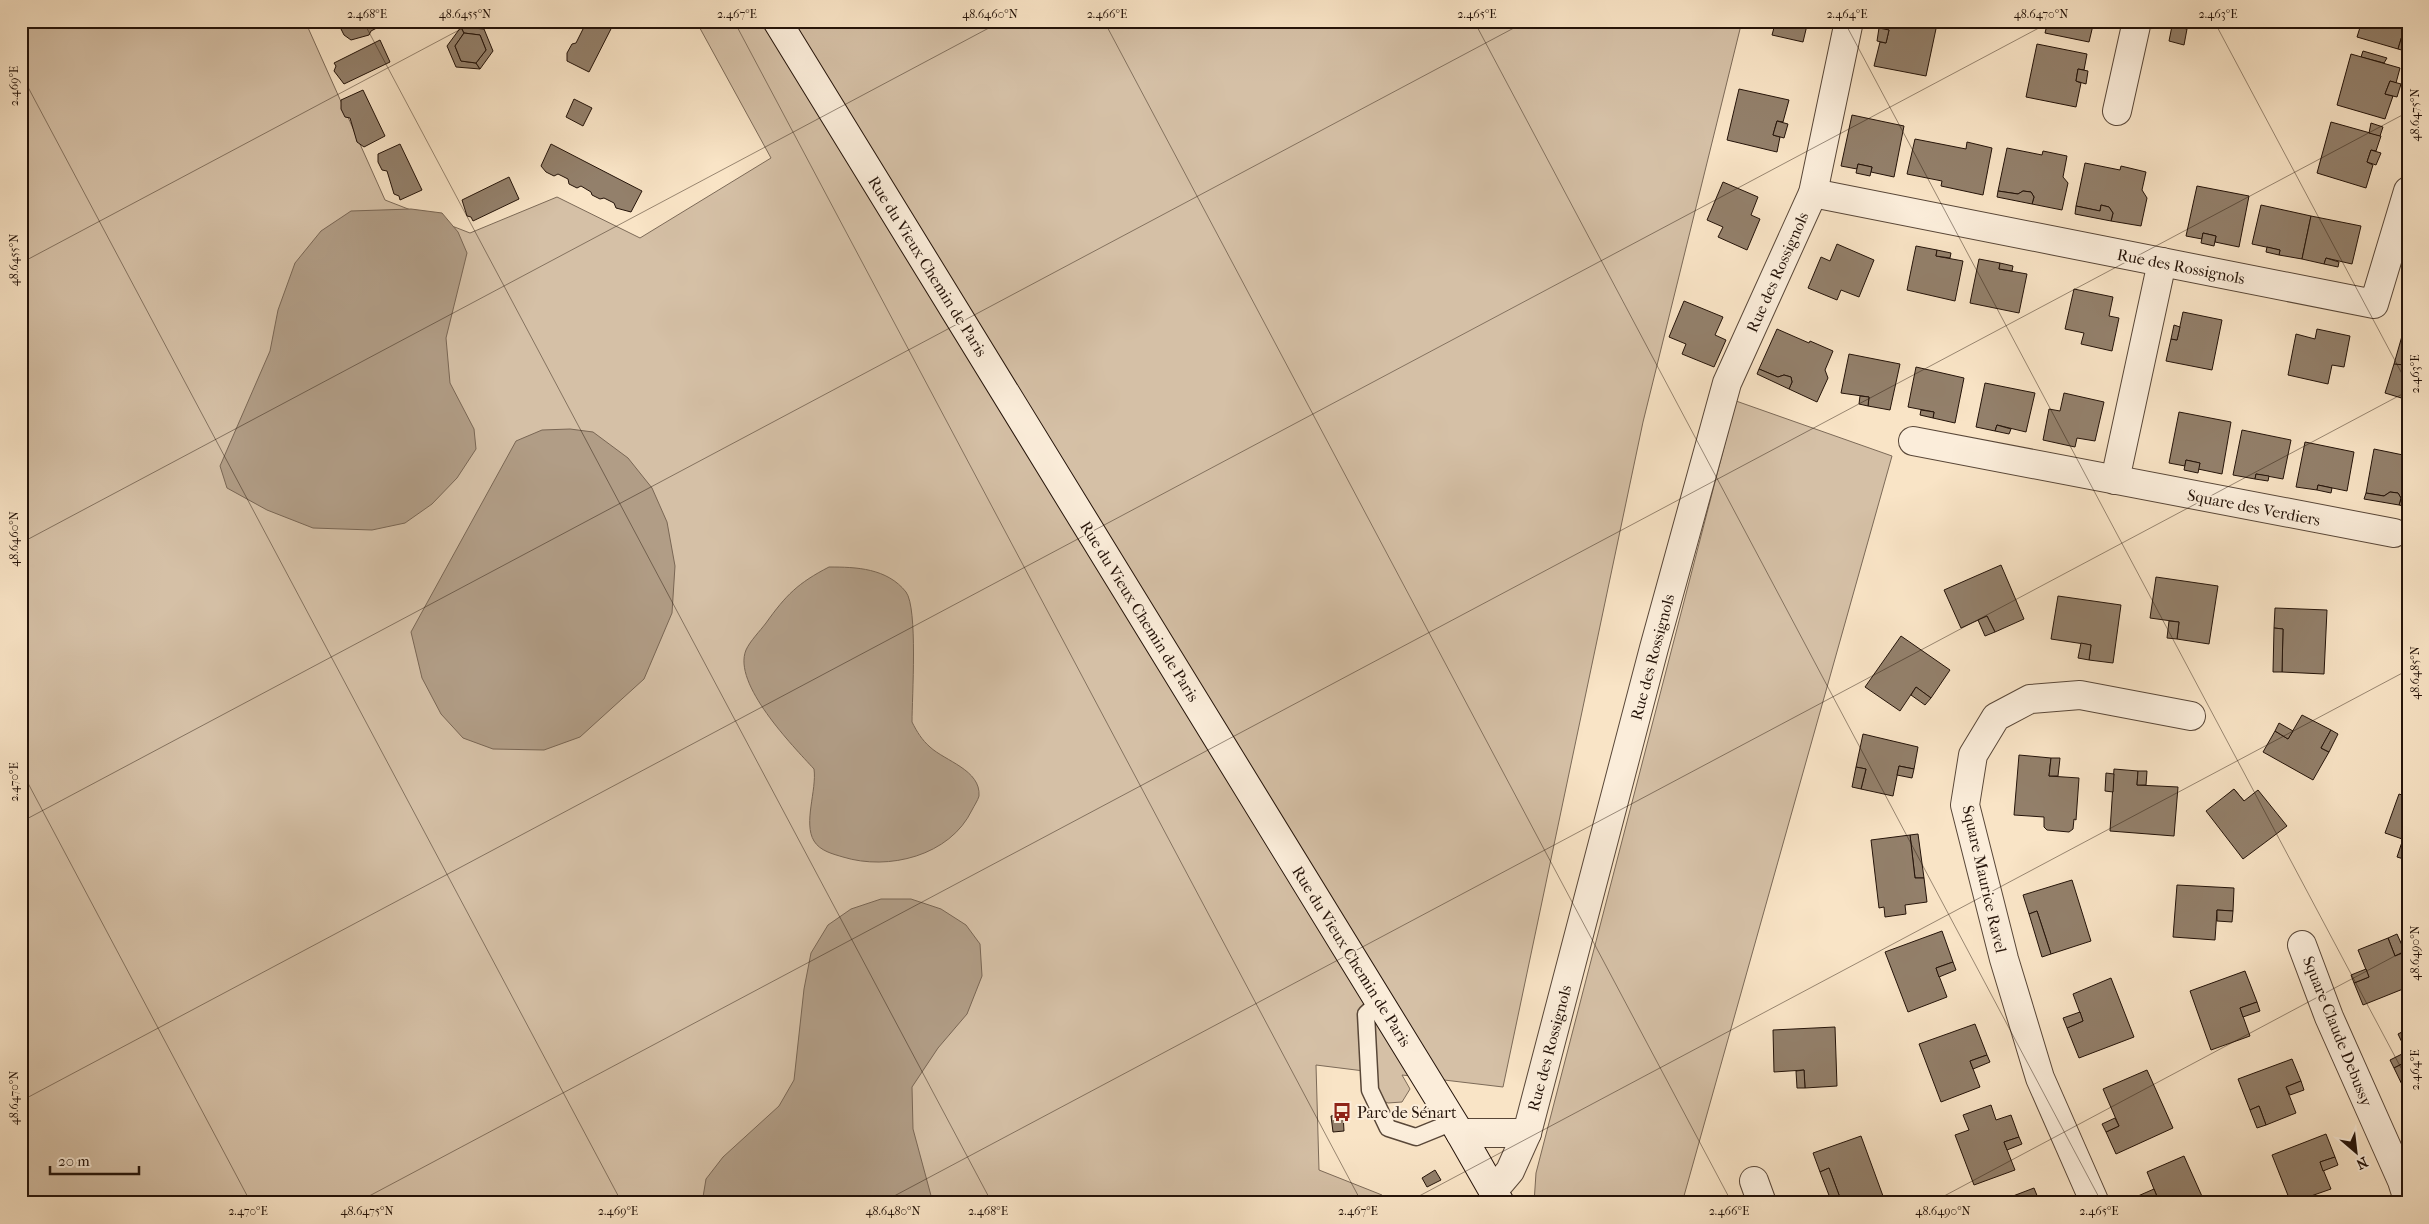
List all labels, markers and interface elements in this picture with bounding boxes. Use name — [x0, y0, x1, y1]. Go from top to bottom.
text: 2.468°E — [347, 7, 387, 21]
text: 48.6455°N — [439, 7, 491, 21]
text: 2.467°E — [717, 7, 757, 21]
text: 48.6460°N — [962, 7, 1018, 21]
text: 2.466°E — [1087, 7, 1127, 21]
text: 2.465°E — [1457, 7, 1497, 21]
text: 2.464°E — [1826, 7, 1868, 21]
text: 48.6470°N — [2014, 7, 2068, 21]
text: 2.463°E — [2199, 7, 2238, 21]
text: 2.469°E — [7, 66, 21, 106]
text: 48.6475°N — [2408, 88, 2422, 142]
street label: Rue du Vieux Chemin de Paris — [864, 173, 991, 360]
street label: Rue des Rossignols — [1742, 209, 1813, 335]
text: 48.6455°N — [7, 234, 21, 286]
street label: Rue des Rossignols — [2115, 245, 2247, 288]
text: 2.463°E — [2408, 355, 2422, 394]
street label: Square des Verdiers — [2186, 485, 2322, 530]
text: 48.6460°N — [7, 511, 21, 567]
street label: Rue du Vieux Chemin de Paris — [1076, 518, 1203, 705]
street label: Rue des Rossignols — [1627, 592, 1678, 722]
text: 48.6485°N — [2408, 646, 2422, 700]
text: 2.470°E — [7, 762, 21, 802]
street label: Square Maurice Ravel — [1958, 803, 2011, 955]
street label: Rue du Vieux Chemin de Paris — [1288, 863, 1415, 1050]
text: 48.6490°N — [2408, 925, 2422, 981]
street label: Square Claude Debussy — [2299, 953, 2377, 1110]
street label: Rue des Rossignols — [1524, 983, 1575, 1113]
text: 2.464°E — [2408, 1049, 2422, 1091]
text: 48.6470°N — [7, 1071, 21, 1125]
bus stop icon: Parc de Sénart — [1331, 1101, 1353, 1123]
place label: Parc de Sénart — [1357, 1103, 1457, 1122]
north arrow — [2332, 1126, 2382, 1176]
scale bar — [50, 1144, 139, 1176]
text: 20 m — [58, 1152, 90, 1170]
text: N — [2353, 1153, 2371, 1173]
text: 2.470°E — [228, 1204, 268, 1218]
text: 48.6475°N — [340, 1204, 394, 1218]
text: 2.469°E — [598, 1204, 638, 1218]
text: 48.6480°N — [865, 1204, 921, 1218]
text: 2.468°E — [968, 1204, 1008, 1218]
text: 2.467°E — [1338, 1204, 1378, 1218]
text: 2.466°E — [1709, 1204, 1749, 1218]
text: 48.6490°N — [1915, 1204, 1971, 1218]
text: 2.465°E — [2079, 1204, 2119, 1218]

